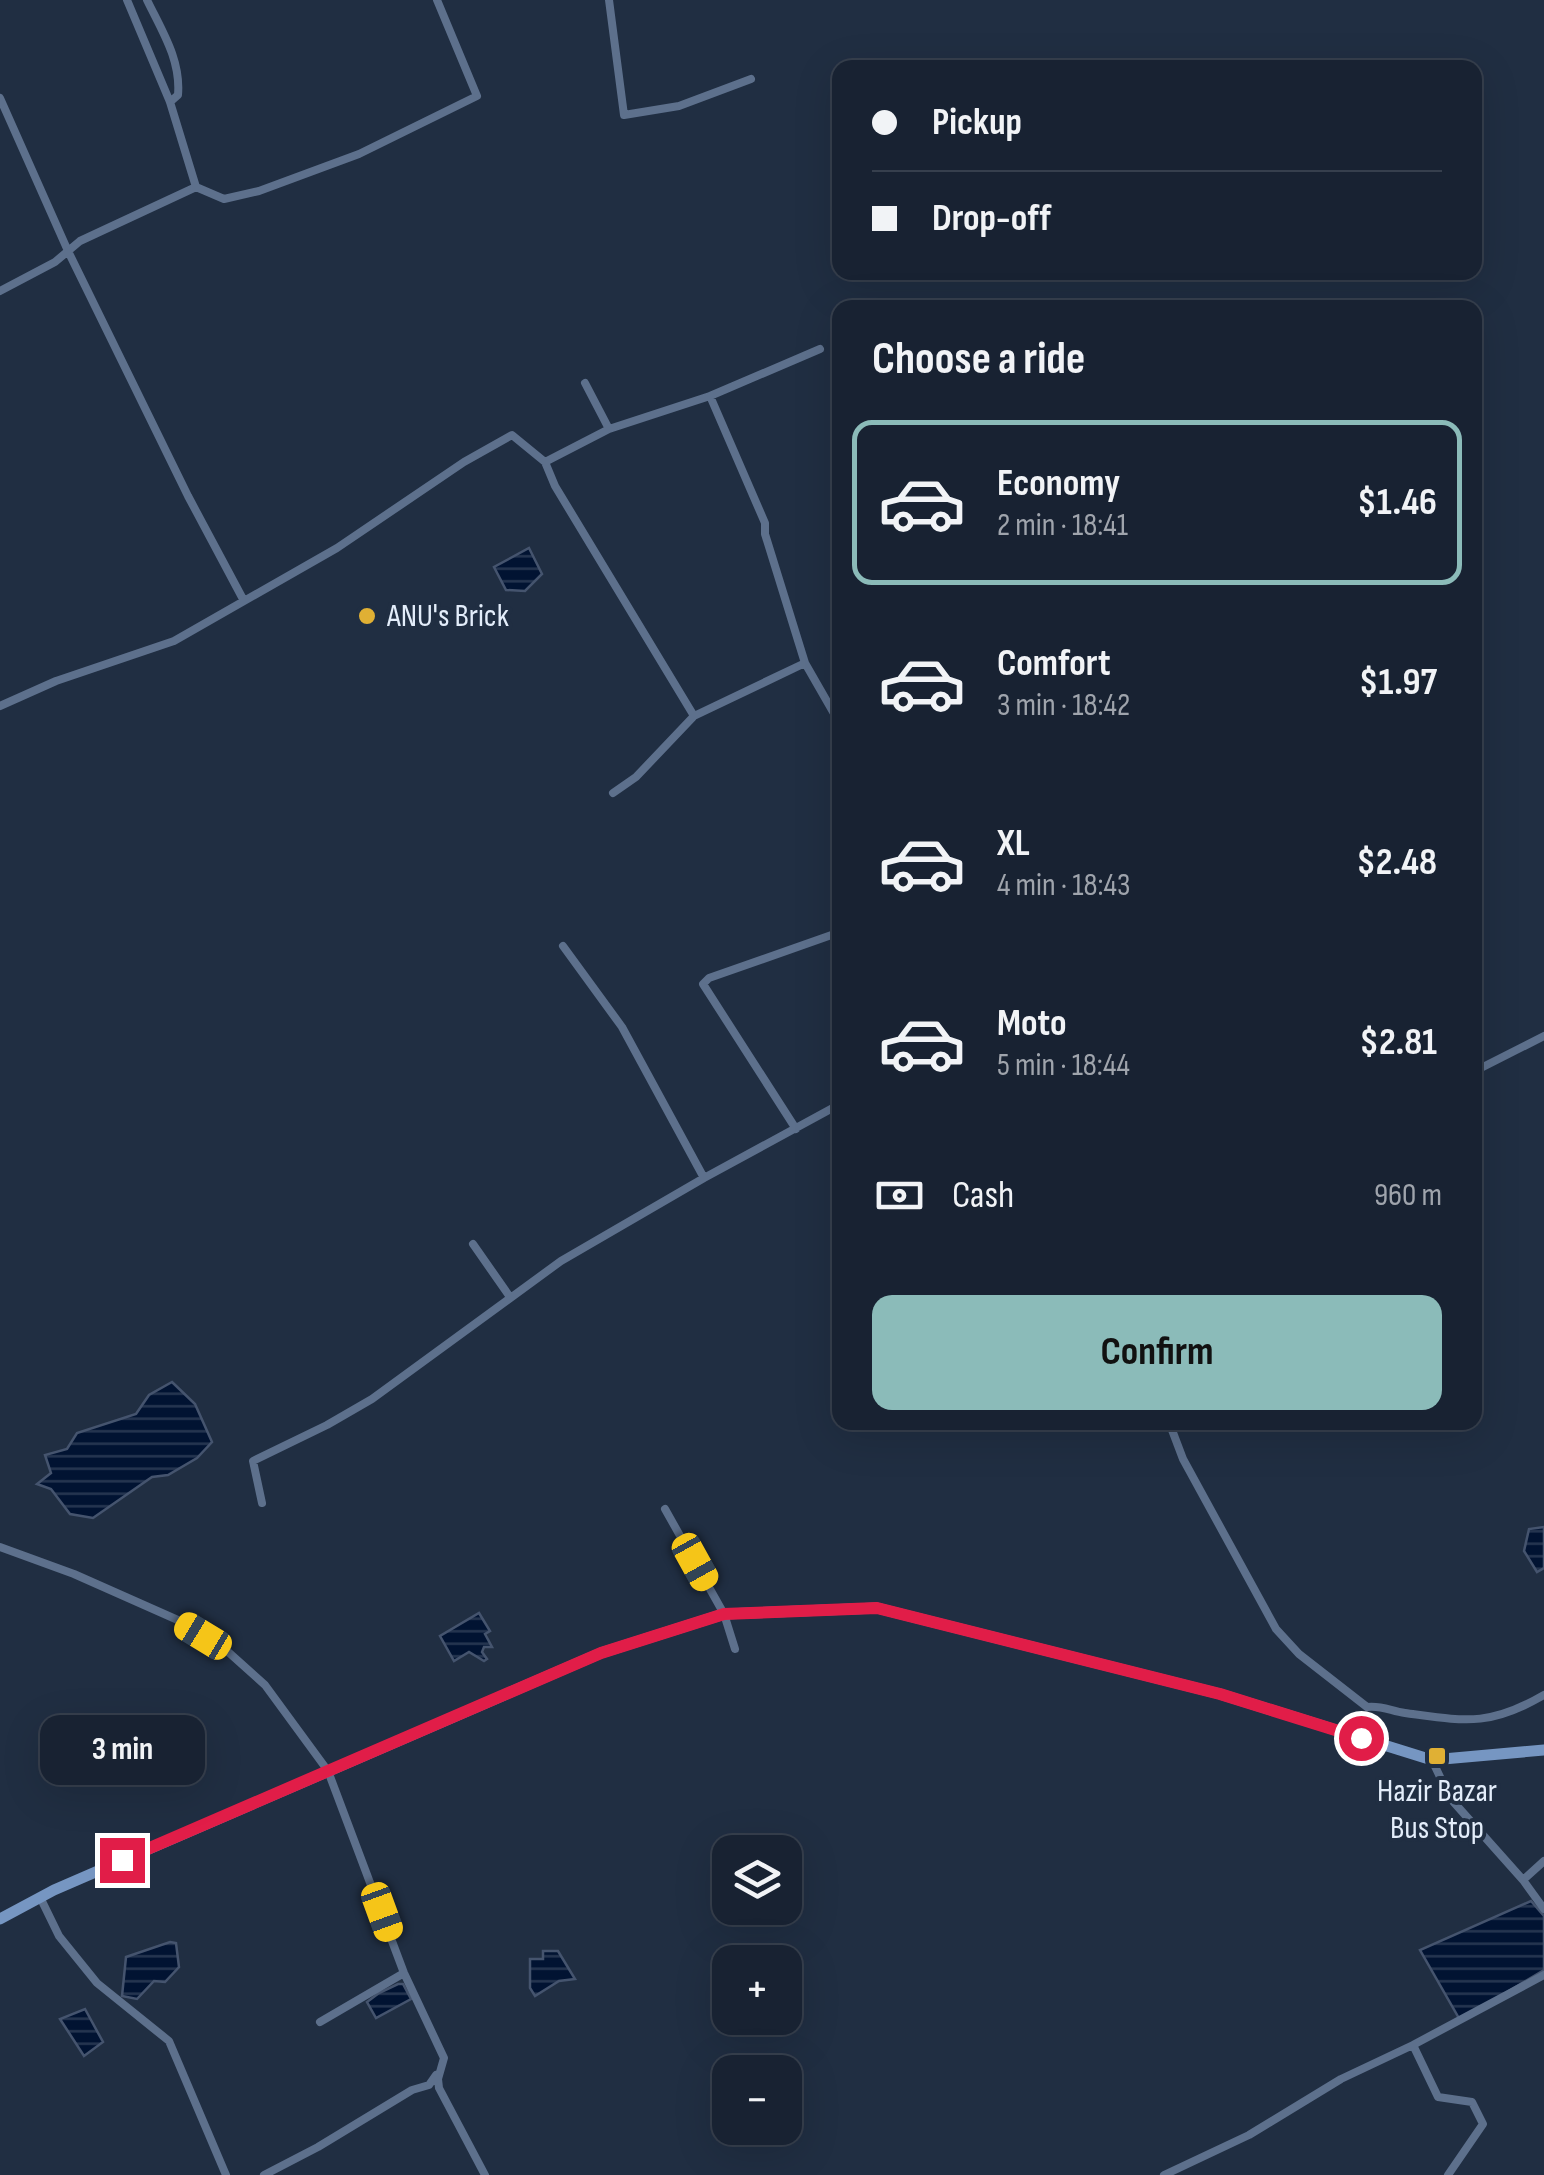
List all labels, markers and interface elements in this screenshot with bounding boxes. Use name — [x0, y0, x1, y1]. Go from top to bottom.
text: Pickup — [932, 100, 1022, 145]
text: Drop-off — [932, 196, 1051, 241]
text: Choose a ride — [872, 332, 1085, 387]
icon: car — [877, 458, 967, 548]
text: Economy — [997, 461, 1120, 506]
text: $1.46 — [1357, 480, 1437, 525]
text: 2 min · 18:41 — [997, 506, 1128, 545]
place label: ANU's Brick — [386, 597, 509, 636]
marker: ANU's Brick — [356, 605, 378, 627]
icon: car — [877, 638, 967, 728]
text: Comfort — [997, 641, 1111, 686]
text: $1.97 — [1359, 660, 1437, 705]
text: 3 min · 18:42 — [997, 686, 1130, 725]
icon: car — [877, 818, 967, 908]
text: XL — [997, 821, 1030, 866]
text: $2.48 — [1356, 840, 1437, 885]
text: 4 min · 18:43 — [997, 866, 1130, 905]
icon: car — [877, 998, 967, 1088]
text: Moto — [997, 1001, 1067, 1046]
text: $2.81 — [1360, 1020, 1437, 1065]
text: 5 min · 18:44 — [997, 1046, 1130, 1085]
icon: cash — [872, 1168, 927, 1223]
text: Cash — [952, 1173, 1014, 1218]
text: 960 m — [1374, 1176, 1442, 1215]
button: Confirm — [872, 1295, 1442, 1410]
car — [667, 1528, 723, 1596]
car — [170, 1608, 236, 1664]
callout: 3 min — [39, 1715, 204, 1785]
route start — [1339, 1716, 1384, 1761]
text: 3 min — [92, 1730, 153, 1769]
marker: Hazir Bazar Bus Stop — [1426, 1745, 1448, 1767]
place label: Hazir Bazar Bus Stop — [1377, 1772, 1497, 1848]
map controls — [712, 1835, 802, 2145]
button: layers — [712, 1835, 802, 1925]
route end — [100, 1838, 145, 1883]
car — [358, 1879, 406, 1945]
button: + — [712, 1945, 802, 2035]
button: − — [712, 2055, 802, 2145]

